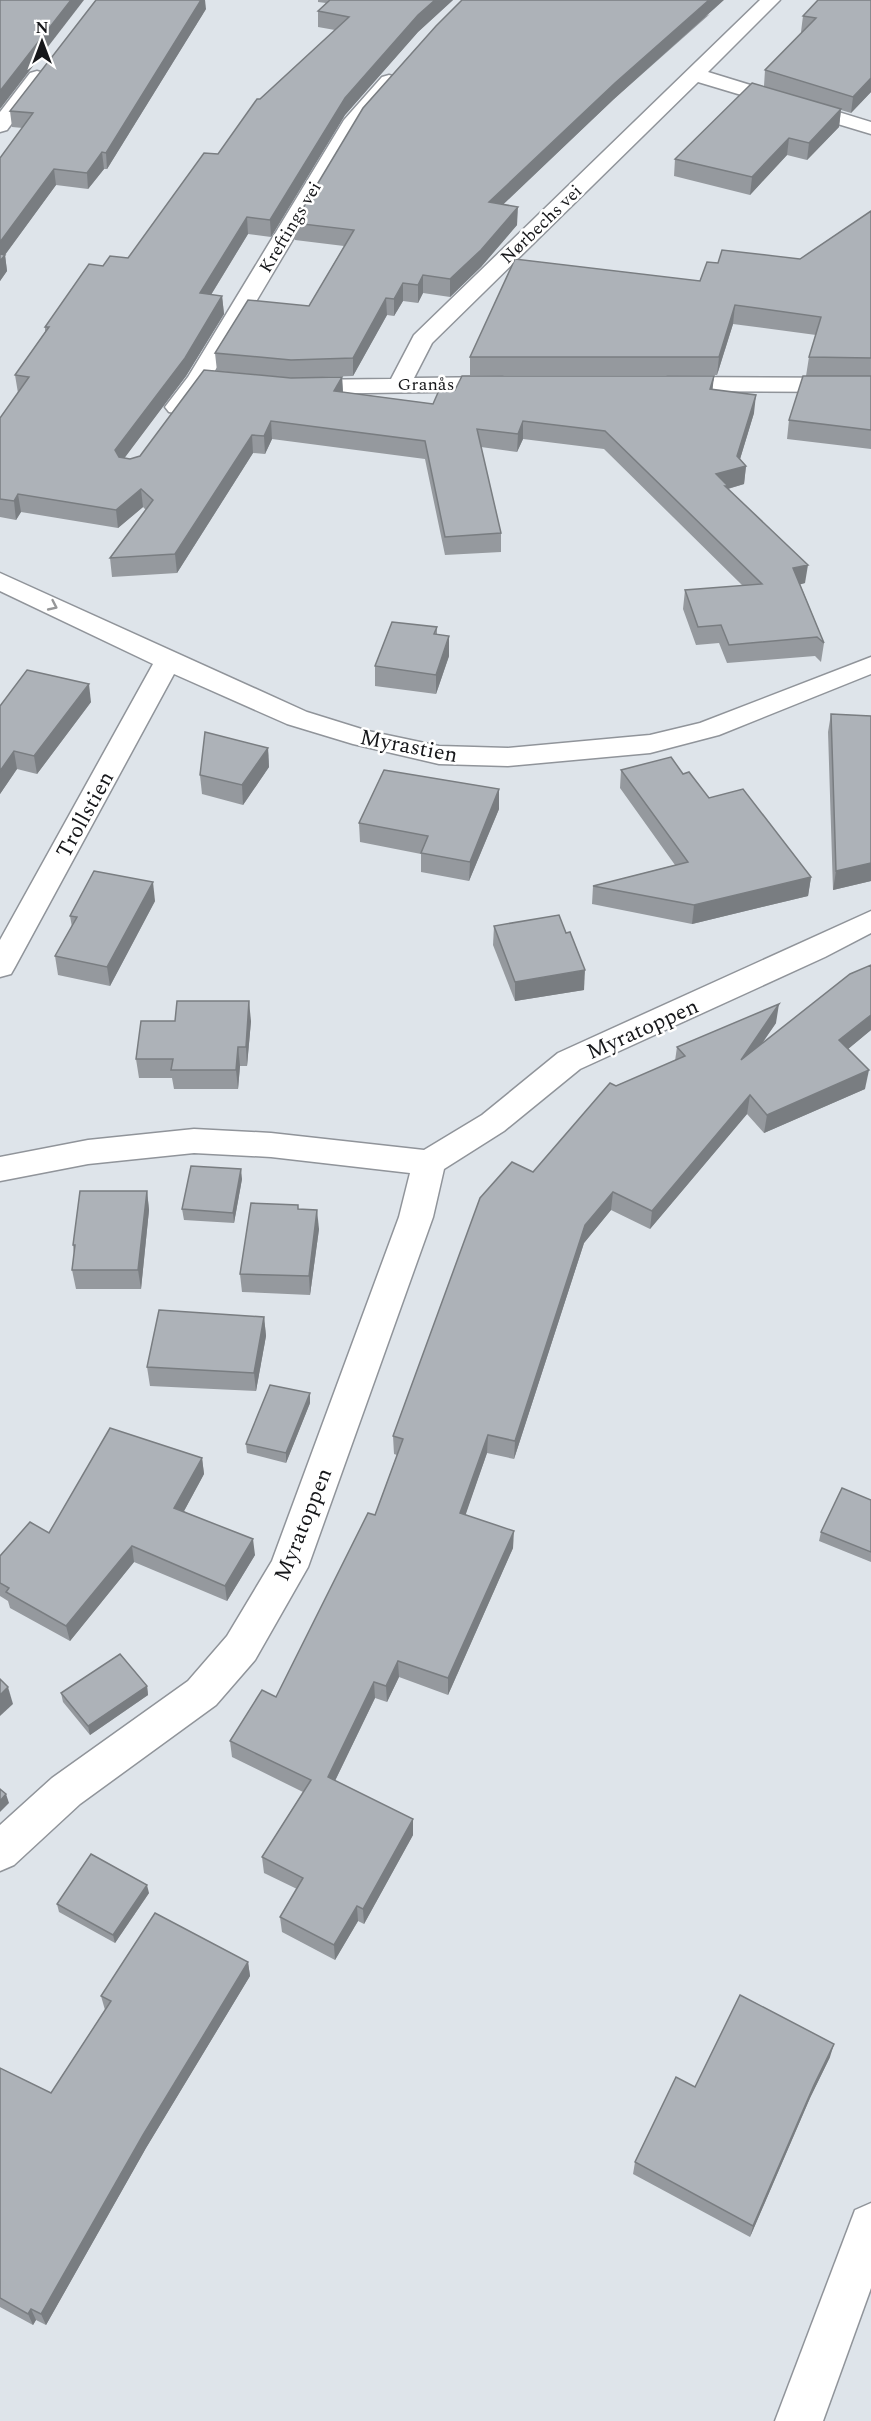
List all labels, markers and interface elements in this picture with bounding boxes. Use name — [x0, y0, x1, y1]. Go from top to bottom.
north arrow — [12, 12, 72, 72]
text: N — [35, 16, 49, 40]
street label: Kreftings vei — [253, 176, 328, 278]
street label: Nørbechs vei — [494, 178, 588, 270]
street label: Granås — [398, 371, 454, 398]
one-way arrow — [46, 598, 57, 610]
street label: Myrastien — [357, 721, 460, 772]
street label: Trollstien — [48, 765, 123, 864]
street label: Myratoppen — [581, 990, 704, 1069]
street label: Myratoppen — [266, 1463, 341, 1586]

